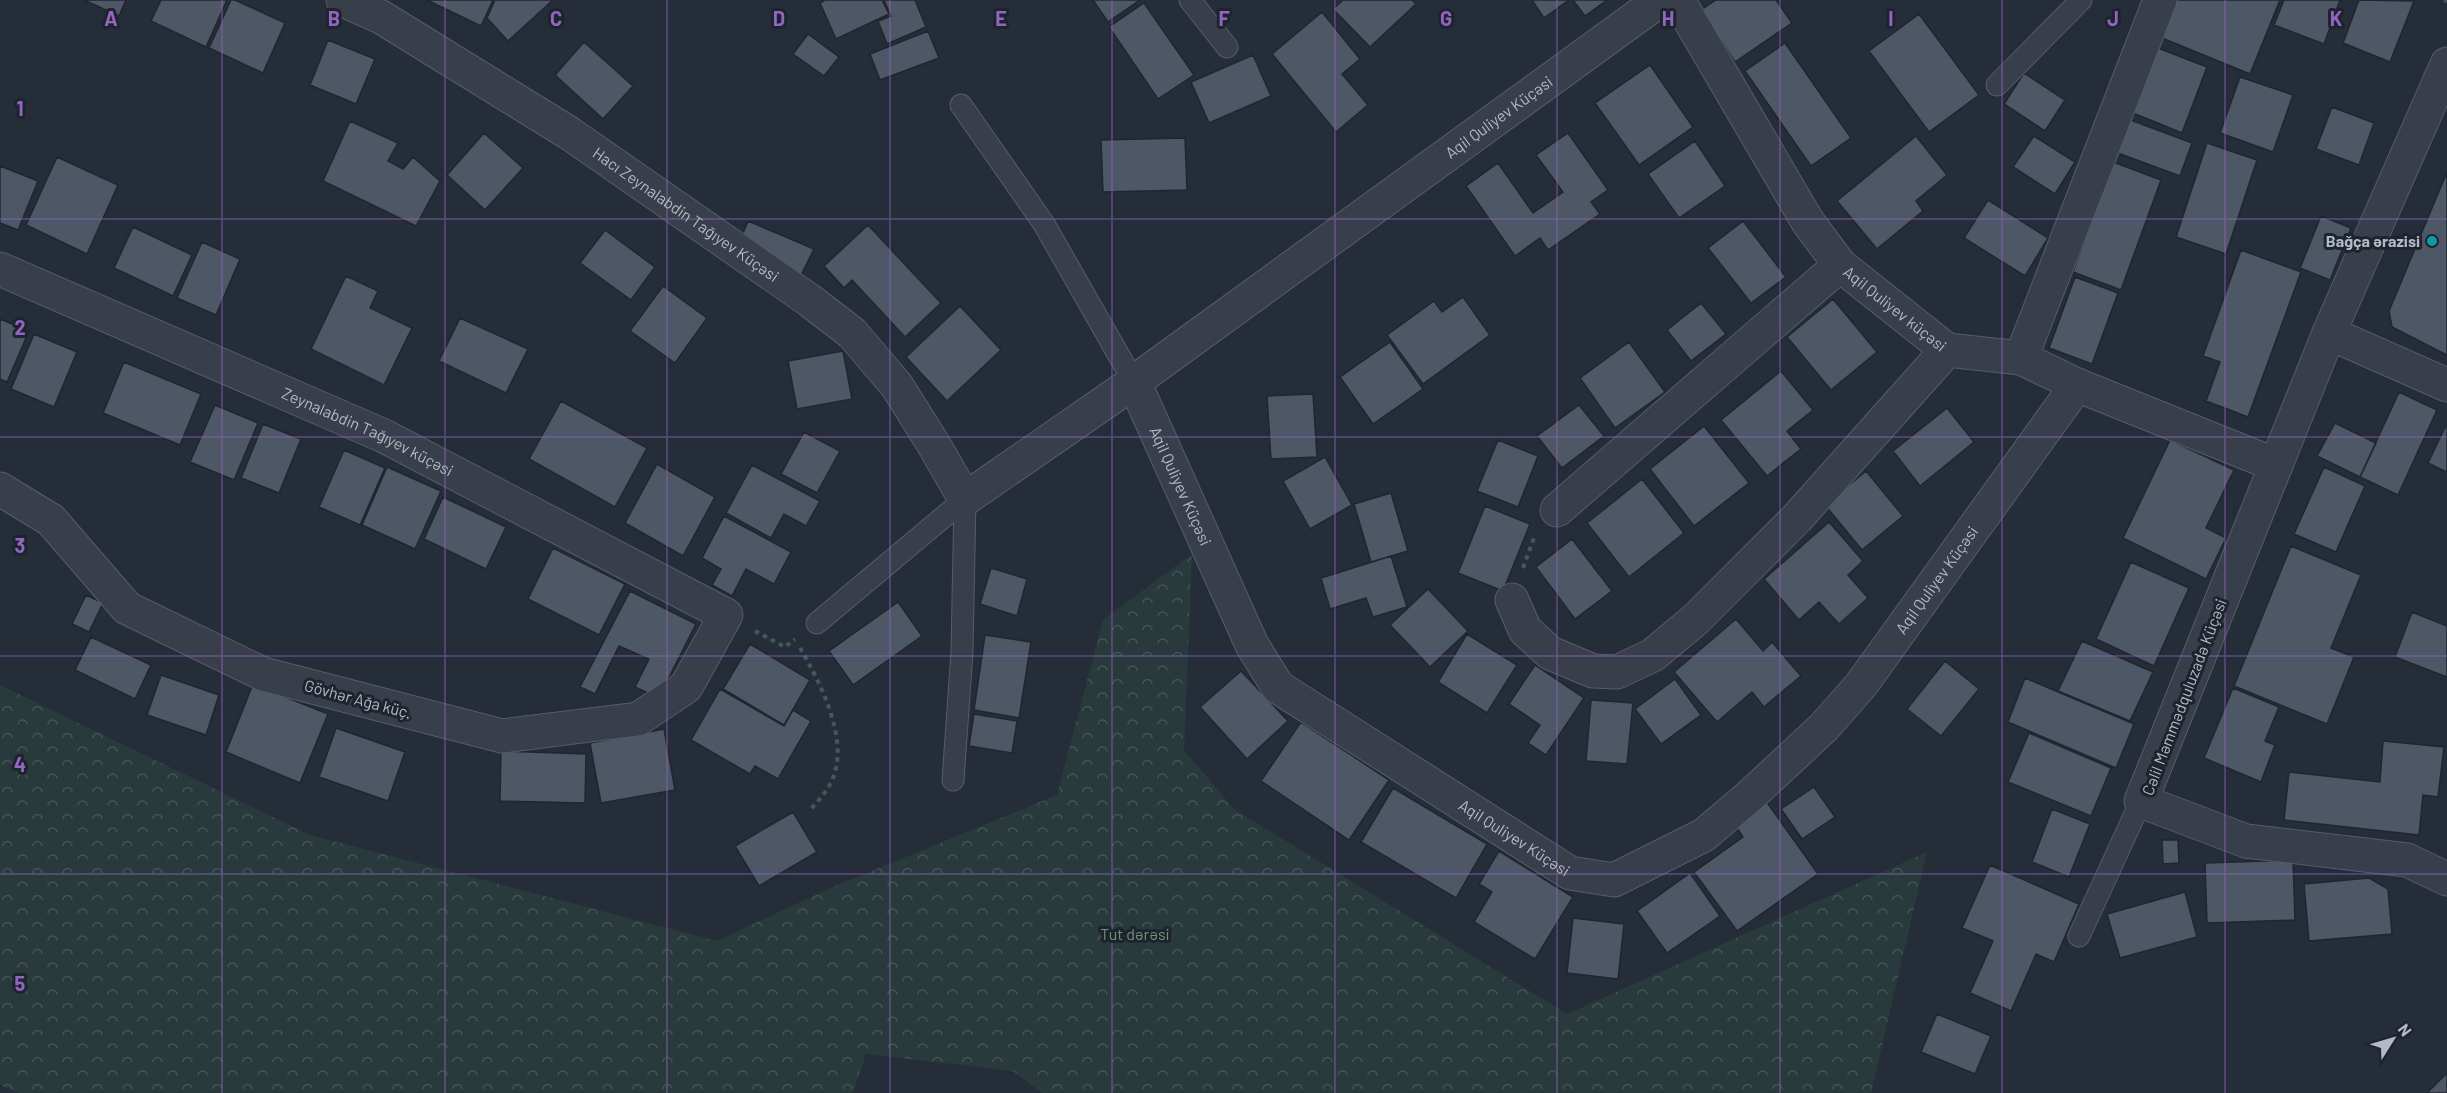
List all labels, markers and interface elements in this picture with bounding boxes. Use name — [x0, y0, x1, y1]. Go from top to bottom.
text: A — [104, 6, 118, 30]
text: B — [328, 6, 340, 30]
text: C — [550, 6, 562, 30]
text: D — [773, 6, 785, 30]
text: E — [995, 6, 1007, 30]
text: F — [1218, 6, 1230, 30]
text: G — [1440, 6, 1452, 30]
text: H — [1662, 6, 1674, 30]
text: I — [1888, 6, 1894, 30]
text: J — [2107, 6, 2119, 30]
text: K — [2330, 6, 2343, 30]
street label: Aqil Quliyev Küçəsi — [1441, 71, 1556, 162]
text: 1 — [16, 96, 24, 120]
street label: Hacı Zeynalabdin Tağıyev Küçəsi — [590, 143, 783, 285]
place label: Bağça ərazisi — [2326, 231, 2420, 250]
marker: Bağça ərazisi — [2425, 234, 2439, 248]
street label: Aqil Quliyev küçəsi — [1840, 261, 1951, 355]
text: 2 — [14, 315, 26, 339]
street label: Zeynalabdin Tağıyev küçəsi — [279, 383, 457, 480]
street label: Aqil Quliyev Küçəsi — [1146, 423, 1216, 548]
street label: Aqil Quliyev Küçəsi — [1891, 522, 1981, 637]
text: 3 — [15, 533, 25, 557]
street label: Cəlil Məmmədquluzadə Küçəsi — [2137, 596, 2230, 798]
street label: Gövhər Ağa küç. — [302, 675, 414, 722]
text: 4 — [14, 752, 26, 776]
street label: Aqil Quliyev Küçəsi — [1456, 795, 1574, 880]
park label: Tut dərəsi — [1100, 924, 1170, 943]
text: 5 — [15, 971, 26, 995]
north arrow — [2363, 1009, 2423, 1069]
text: N — [2395, 1020, 2416, 1040]

